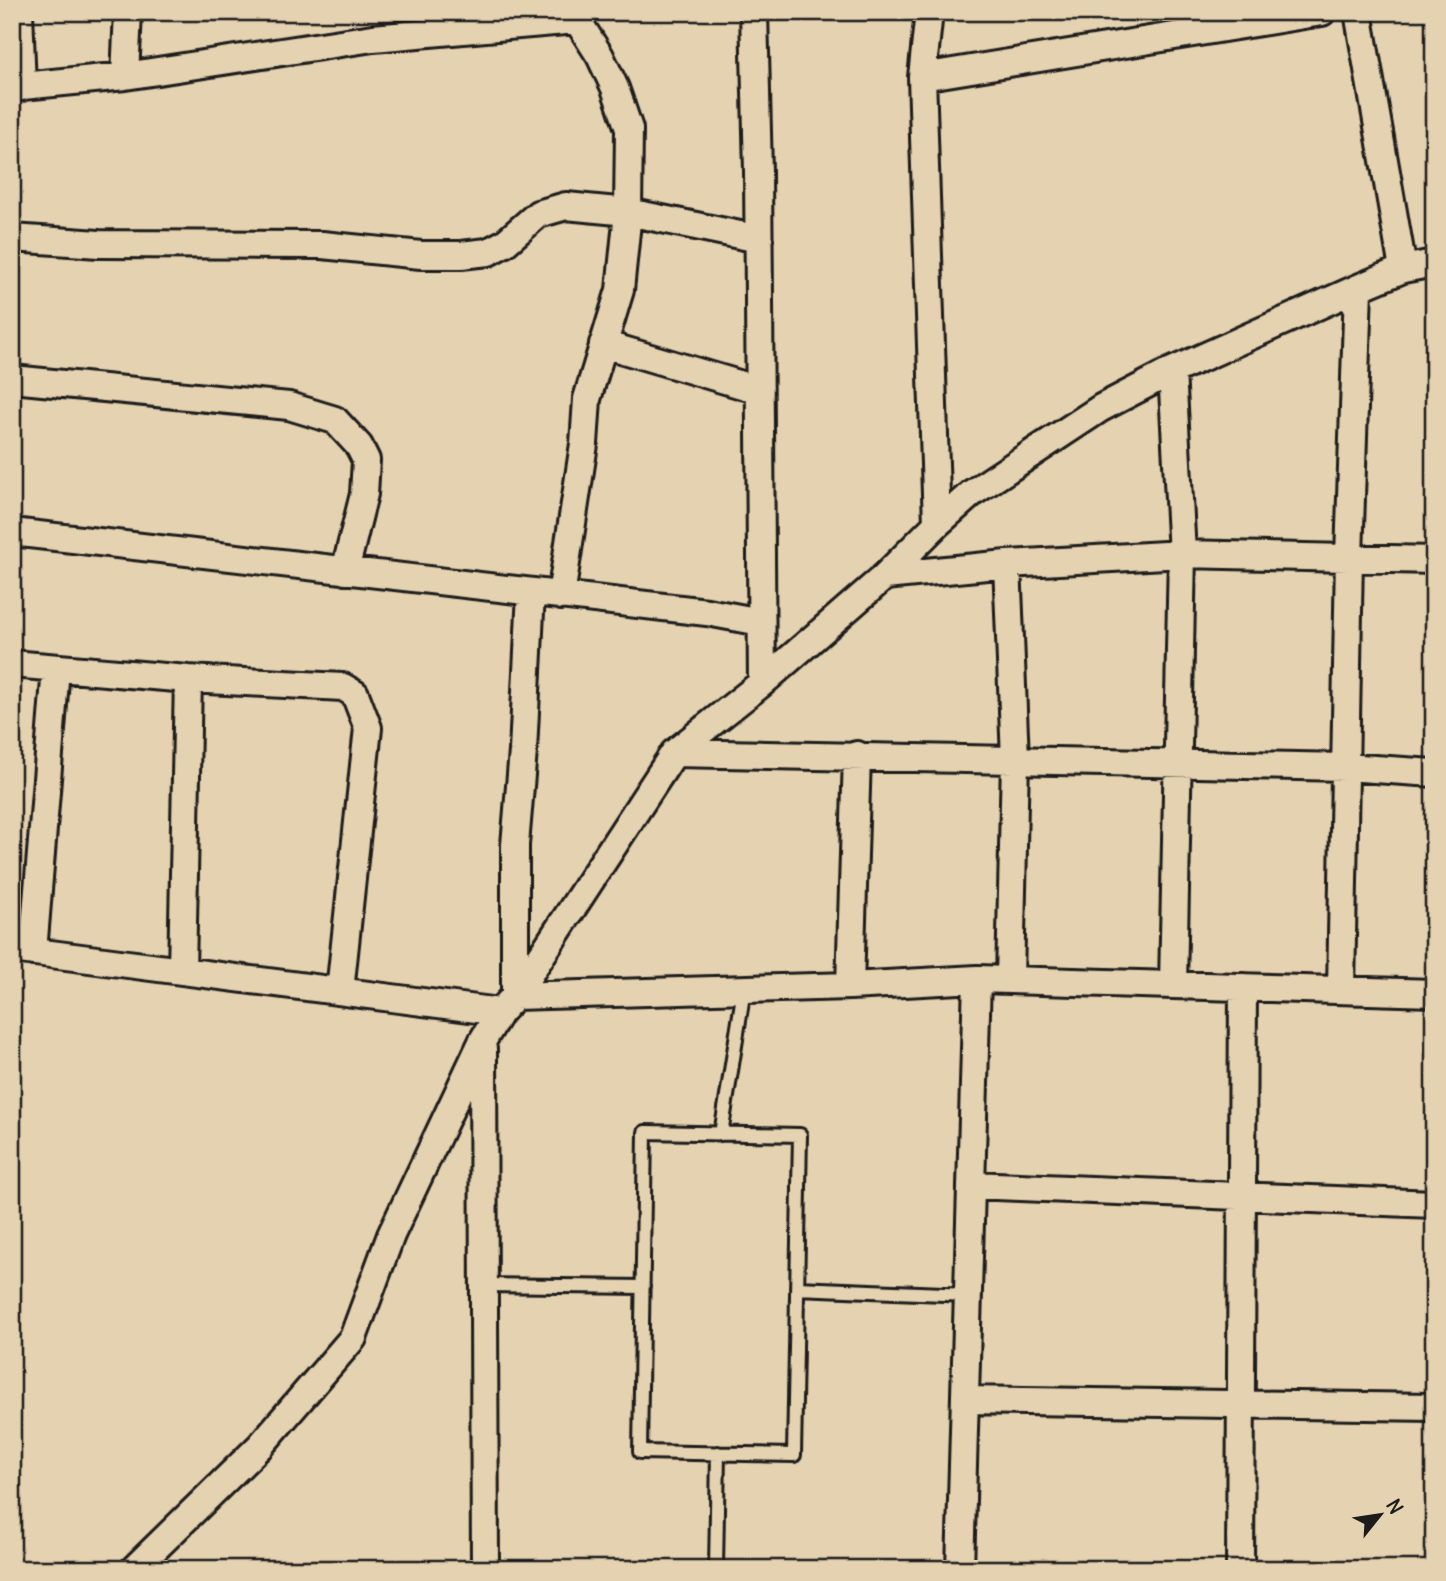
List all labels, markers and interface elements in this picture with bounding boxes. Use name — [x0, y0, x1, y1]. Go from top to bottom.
north arrow — [1344, 1480, 1414, 1550]
text: N — [1381, 1495, 1408, 1518]

